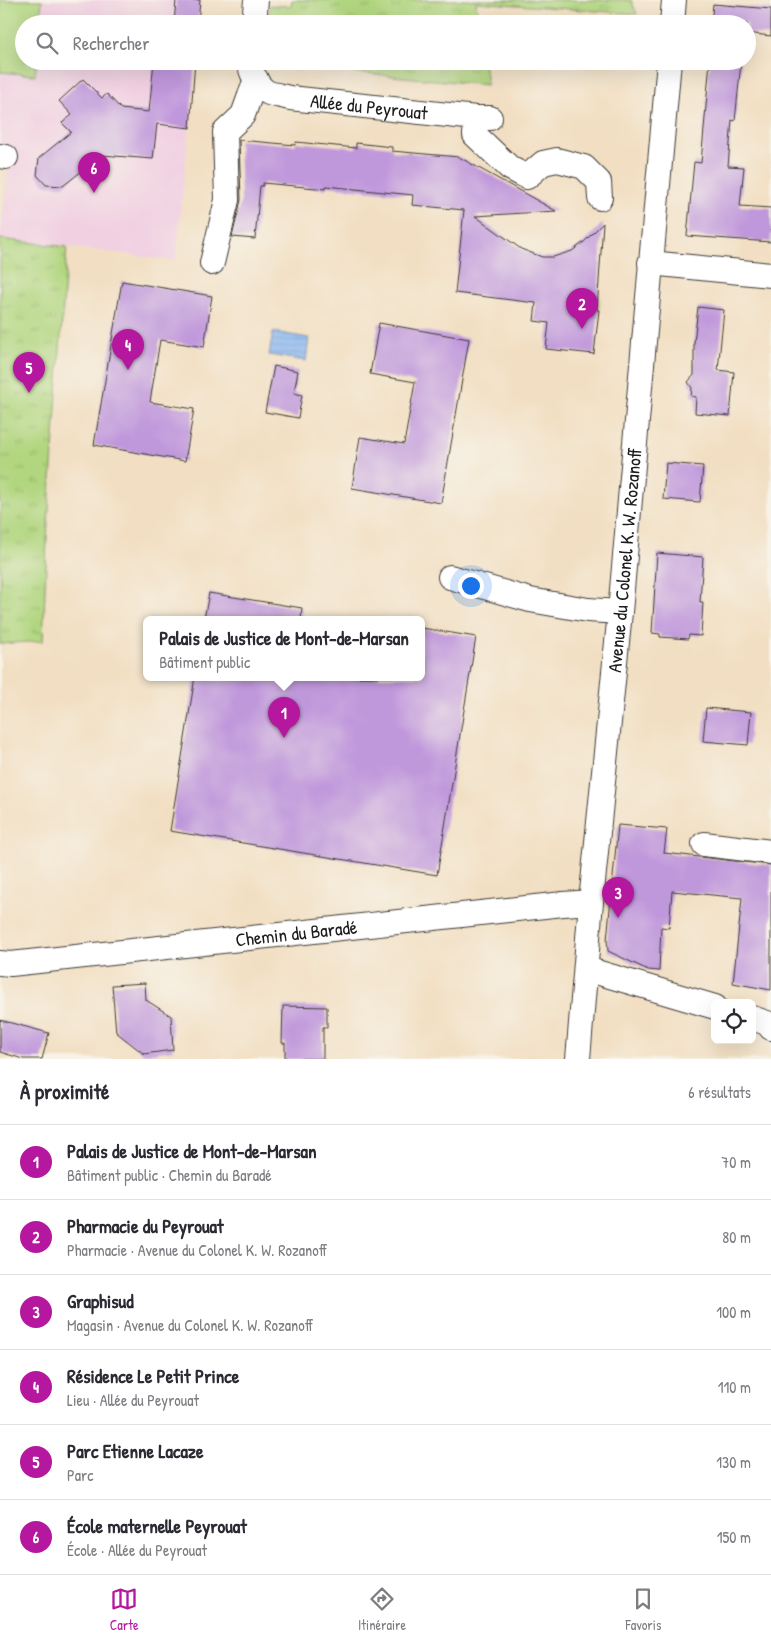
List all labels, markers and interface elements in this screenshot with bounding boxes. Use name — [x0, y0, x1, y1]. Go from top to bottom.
search box — [15, 15, 756, 70]
icon: search — [33, 29, 61, 57]
text: Rechercher — [73, 30, 150, 56]
street label: Allée du Peyrouat — [309, 87, 429, 126]
pin: 6 — [78, 152, 110, 193]
pin: 2 — [566, 288, 598, 329]
pin: 4 — [112, 329, 144, 370]
pin: 5 — [13, 352, 45, 393]
street label: Avenue du Colonel K. W. Rozanoff — [601, 447, 648, 674]
your location — [458, 573, 484, 599]
popup — [143, 616, 425, 681]
text: Palais de Justice de Mont-de-Marsan — [159, 625, 409, 651]
text: Bâtiment public — [159, 651, 250, 673]
pin: 1 — [268, 697, 300, 738]
pin: 3 — [602, 877, 634, 918]
street label: Chemin du Baradé — [234, 913, 359, 953]
map controls — [711, 999, 756, 1044]
button: locate — [711, 999, 756, 1044]
text: À proximité — [20, 1077, 109, 1106]
text: 6 résultats — [688, 1081, 751, 1103]
text: Palais de Justice de Mont-de-Marsan — [67, 1138, 317, 1164]
text: 1 — [33, 1151, 39, 1173]
text: 70 m — [721, 1151, 751, 1173]
text: Bâtiment public · Chemin du Baradé — [67, 1164, 272, 1186]
text: Pharmacie du Peyrouat — [67, 1213, 224, 1239]
text: 2 — [32, 1226, 40, 1248]
text: 80 m — [722, 1226, 751, 1248]
text: Pharmacie · Avenue du Colonel K. W. Rozanoff — [67, 1239, 327, 1261]
text: Graphisud — [67, 1288, 134, 1314]
text: 3 — [32, 1301, 40, 1323]
text: 100 m — [716, 1301, 751, 1323]
text: Magasin · Avenue du Colonel K. W. Rozanoff — [67, 1314, 313, 1336]
text: Résidence Le Petit Prince — [67, 1363, 239, 1389]
text: 4 — [33, 1376, 39, 1398]
text: 110 m — [718, 1376, 751, 1398]
text: Lieu · Allée du Peyrouat — [67, 1389, 199, 1411]
text: Parc Etienne Lacaze — [67, 1438, 204, 1464]
text: 5 — [33, 1451, 39, 1473]
text: 130 m — [716, 1451, 751, 1473]
text: Parc — [67, 1464, 93, 1486]
text: École maternelle Peyrouat — [67, 1513, 247, 1539]
text: 6 — [33, 1526, 39, 1548]
text: 150 m — [717, 1526, 751, 1548]
text: École · Allée du Peyrouat — [67, 1539, 207, 1561]
tab: Carte — [110, 1585, 139, 1634]
tab: Itinéraire — [358, 1585, 406, 1634]
tab: Favoris — [625, 1585, 661, 1634]

